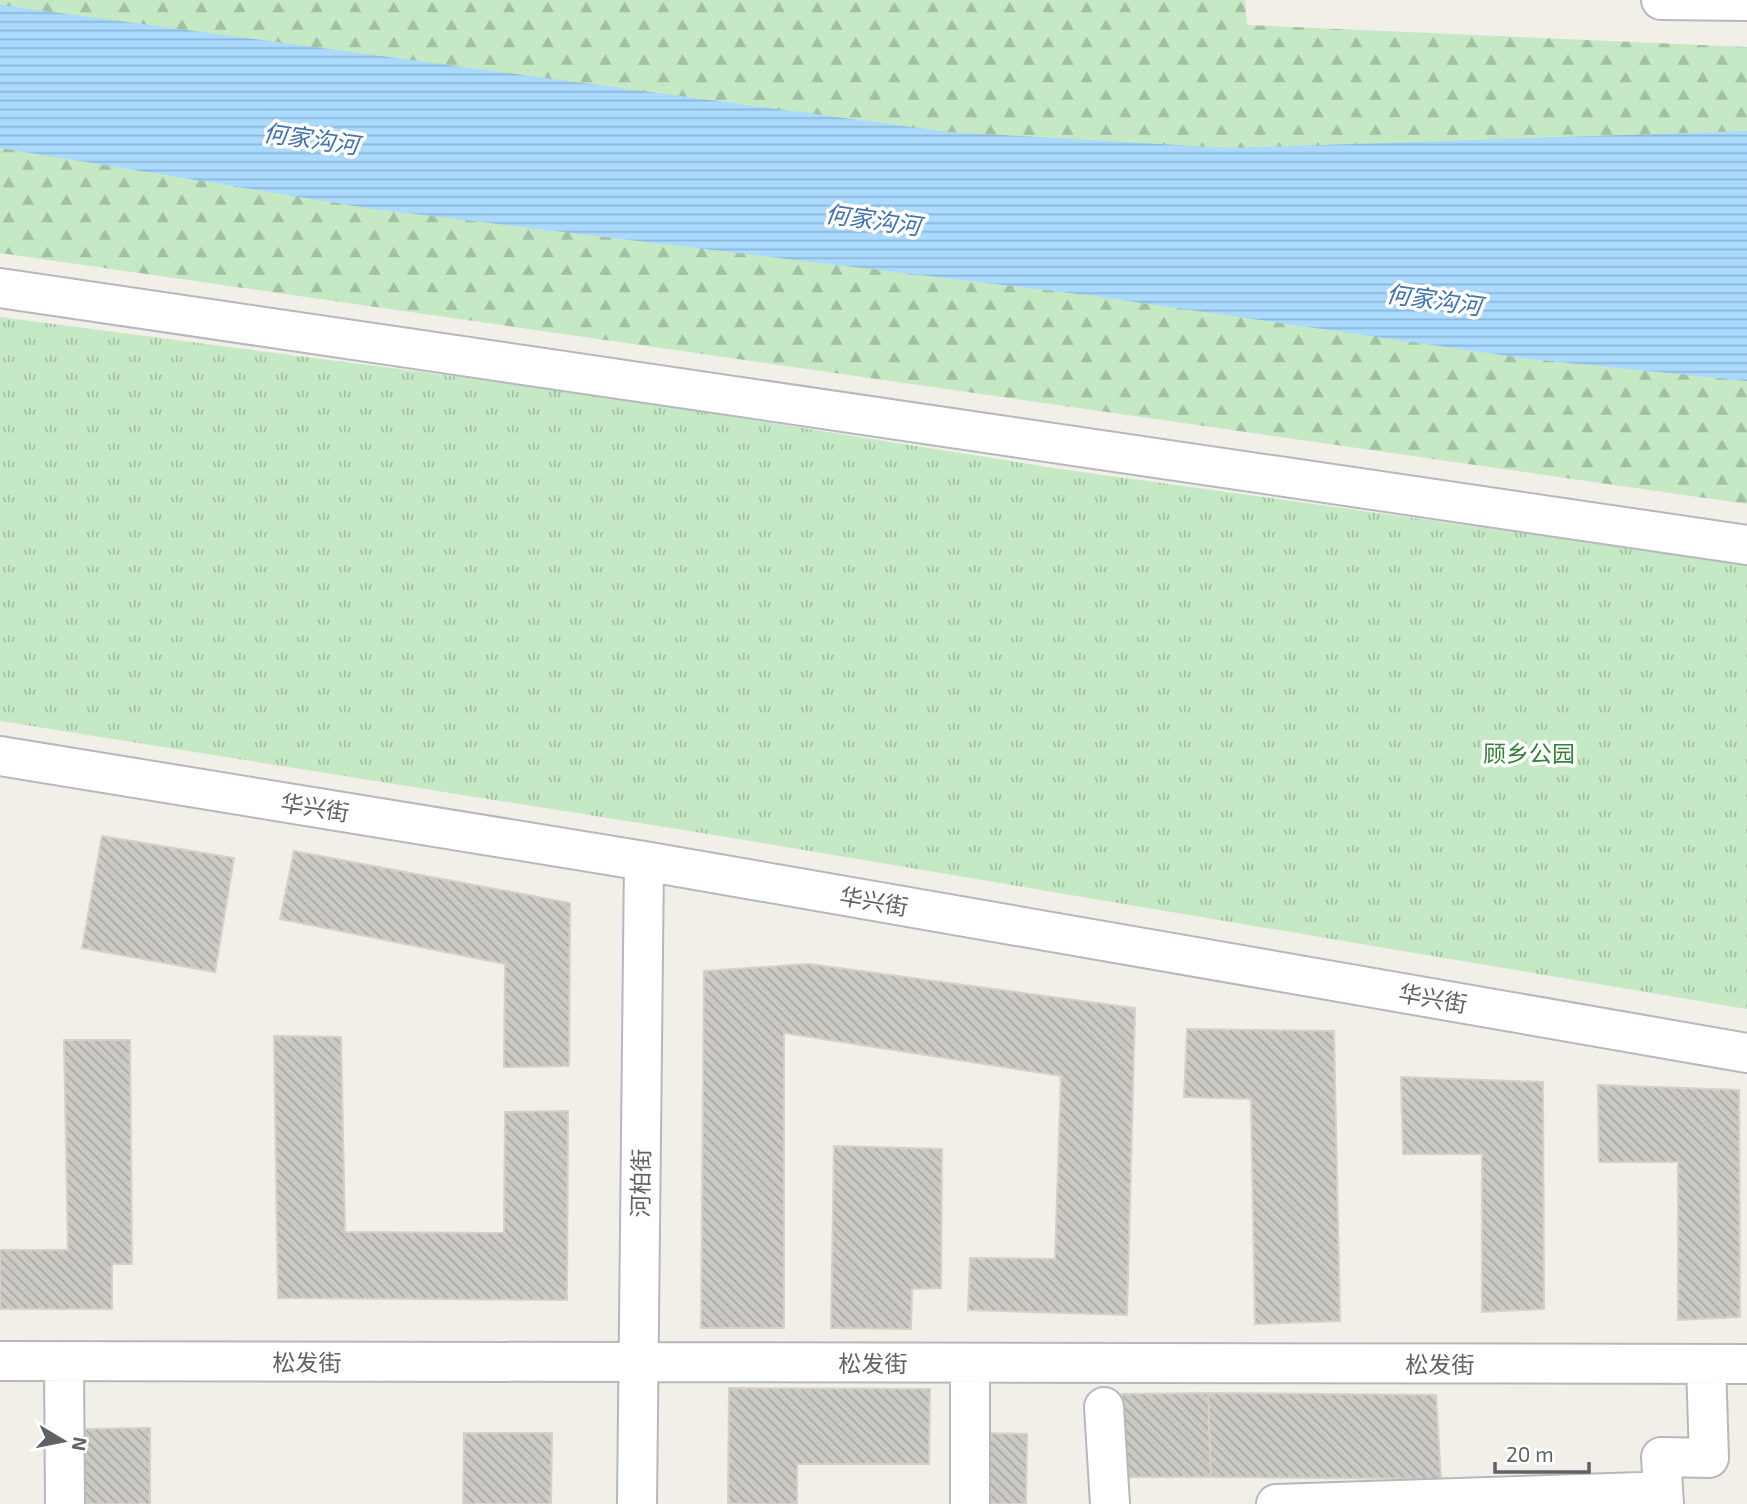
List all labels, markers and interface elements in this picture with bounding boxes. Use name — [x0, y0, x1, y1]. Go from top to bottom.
water label: 何家沟河 — [261, 117, 365, 160]
water label: 何家沟河 — [823, 198, 927, 241]
water label: 何家沟河 — [1384, 278, 1488, 321]
park label: 顾乡公园 — [1483, 739, 1575, 767]
street label: 华兴街 — [279, 788, 351, 826]
street label: 华兴街 — [838, 881, 910, 921]
street label: 华兴街 — [1397, 978, 1469, 1018]
street label: 河柏街 — [625, 1148, 655, 1218]
street label: 松发街 — [273, 1348, 342, 1376]
street label: 松发街 — [839, 1349, 908, 1377]
street label: 松发街 — [1406, 1350, 1475, 1378]
north arrow — [28, 1406, 98, 1476]
scale bar — [1495, 1430, 1590, 1474]
text: N — [68, 1435, 93, 1453]
text: 20 m — [1506, 1441, 1554, 1466]

